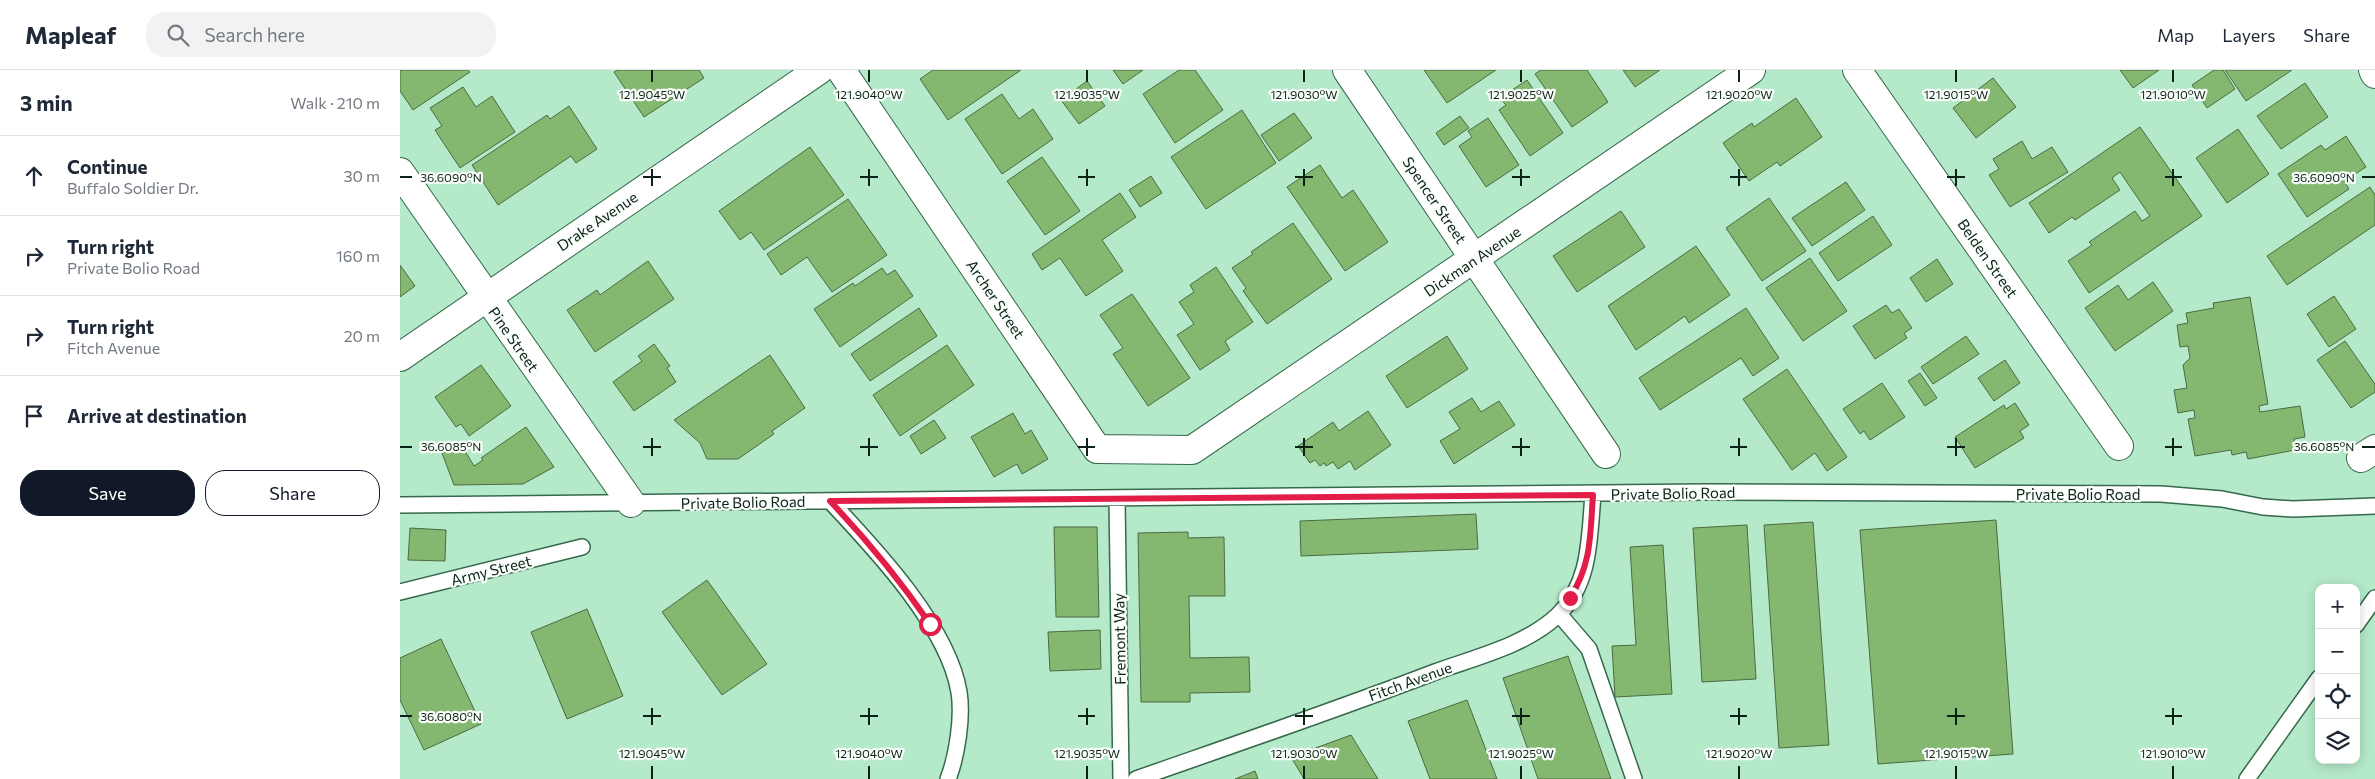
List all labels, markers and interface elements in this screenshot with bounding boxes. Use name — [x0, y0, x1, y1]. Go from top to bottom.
search box — [146, 12, 496, 57]
text: Mapleaf — [25, 20, 116, 49]
icon: search — [164, 21, 192, 49]
text: Search here — [204, 23, 305, 46]
text: Map — [2157, 24, 2194, 46]
text: Layers — [2222, 24, 2275, 46]
text: Share — [2303, 24, 2350, 46]
text: 121.9045°W — [619, 87, 685, 101]
text: 121.9040°W — [835, 87, 903, 101]
text: 121.9035°W — [1054, 87, 1120, 101]
text: 121.9030°W — [1270, 87, 1338, 101]
text: 121.9025°W — [1488, 87, 1554, 101]
text: 121.9020°W — [1706, 87, 1772, 101]
text: 121.9015°W — [1924, 87, 1988, 101]
text: 121.9010°W — [2140, 87, 2206, 101]
text: 3 min — [20, 90, 73, 115]
text: Walk · 210 m — [290, 93, 380, 112]
street label: Spencer Street — [1399, 153, 1471, 247]
text: Continue — [67, 155, 147, 178]
icon: ahead — [20, 162, 48, 190]
text: 30 m — [343, 166, 380, 185]
text: 36.6090°N — [420, 170, 482, 184]
text: 36.6090°N — [2293, 170, 2355, 184]
text: Buffalo Soldier Dr. — [67, 178, 199, 197]
street label: Drake Avenue — [553, 187, 641, 255]
street label: Belden Street — [1954, 215, 2022, 301]
street label: Dickman Avenue — [1420, 222, 1524, 300]
text: Turn right — [67, 235, 154, 258]
icon: right — [20, 242, 48, 270]
text: 160 m — [336, 246, 380, 265]
street label: Archer Street — [963, 256, 1029, 342]
text: Private Bolio Road — [67, 258, 200, 277]
street label: Pine Street — [485, 303, 543, 375]
text: Turn right — [67, 315, 154, 338]
icon: right — [20, 322, 48, 350]
text: 20 m — [344, 326, 380, 345]
text: Fitch Avenue — [67, 338, 160, 357]
icon: arrive — [20, 402, 48, 430]
text: Arrive at destination — [67, 404, 247, 427]
text: 36.6085°N — [421, 439, 481, 453]
text: 36.6085°N — [2294, 439, 2354, 453]
button: Save — [20, 470, 195, 516]
button: Share — [205, 470, 380, 516]
street label: Private Bolio Road — [1611, 483, 1735, 503]
street label: Private Bolio Road — [2016, 485, 2140, 503]
street label: Private Bolio Road — [681, 492, 805, 512]
street label: Army Street — [449, 551, 533, 589]
map controls — [2315, 584, 2360, 764]
button: + — [2315, 584, 2360, 629]
route end — [1559, 587, 1582, 610]
street label: Fremont Way — [1109, 593, 1129, 685]
route start — [919, 613, 942, 636]
button: − — [2315, 629, 2360, 674]
street label: Fitch Avenue — [1366, 658, 1454, 704]
button: locate — [2315, 674, 2360, 719]
text: 36.6080°N — [420, 709, 482, 723]
button: layers — [2315, 719, 2360, 764]
text: 121.9045°W — [619, 746, 685, 760]
text: 121.9040°W — [835, 746, 903, 760]
text: 121.9035°W — [1054, 746, 1120, 760]
text: 121.9030°W — [1270, 746, 1338, 760]
text: 121.9025°W — [1488, 746, 1554, 760]
text: 121.9020°W — [1706, 746, 1772, 760]
text: 121.9015°W — [1924, 746, 1988, 760]
text: 121.9010°W — [2140, 746, 2206, 760]

